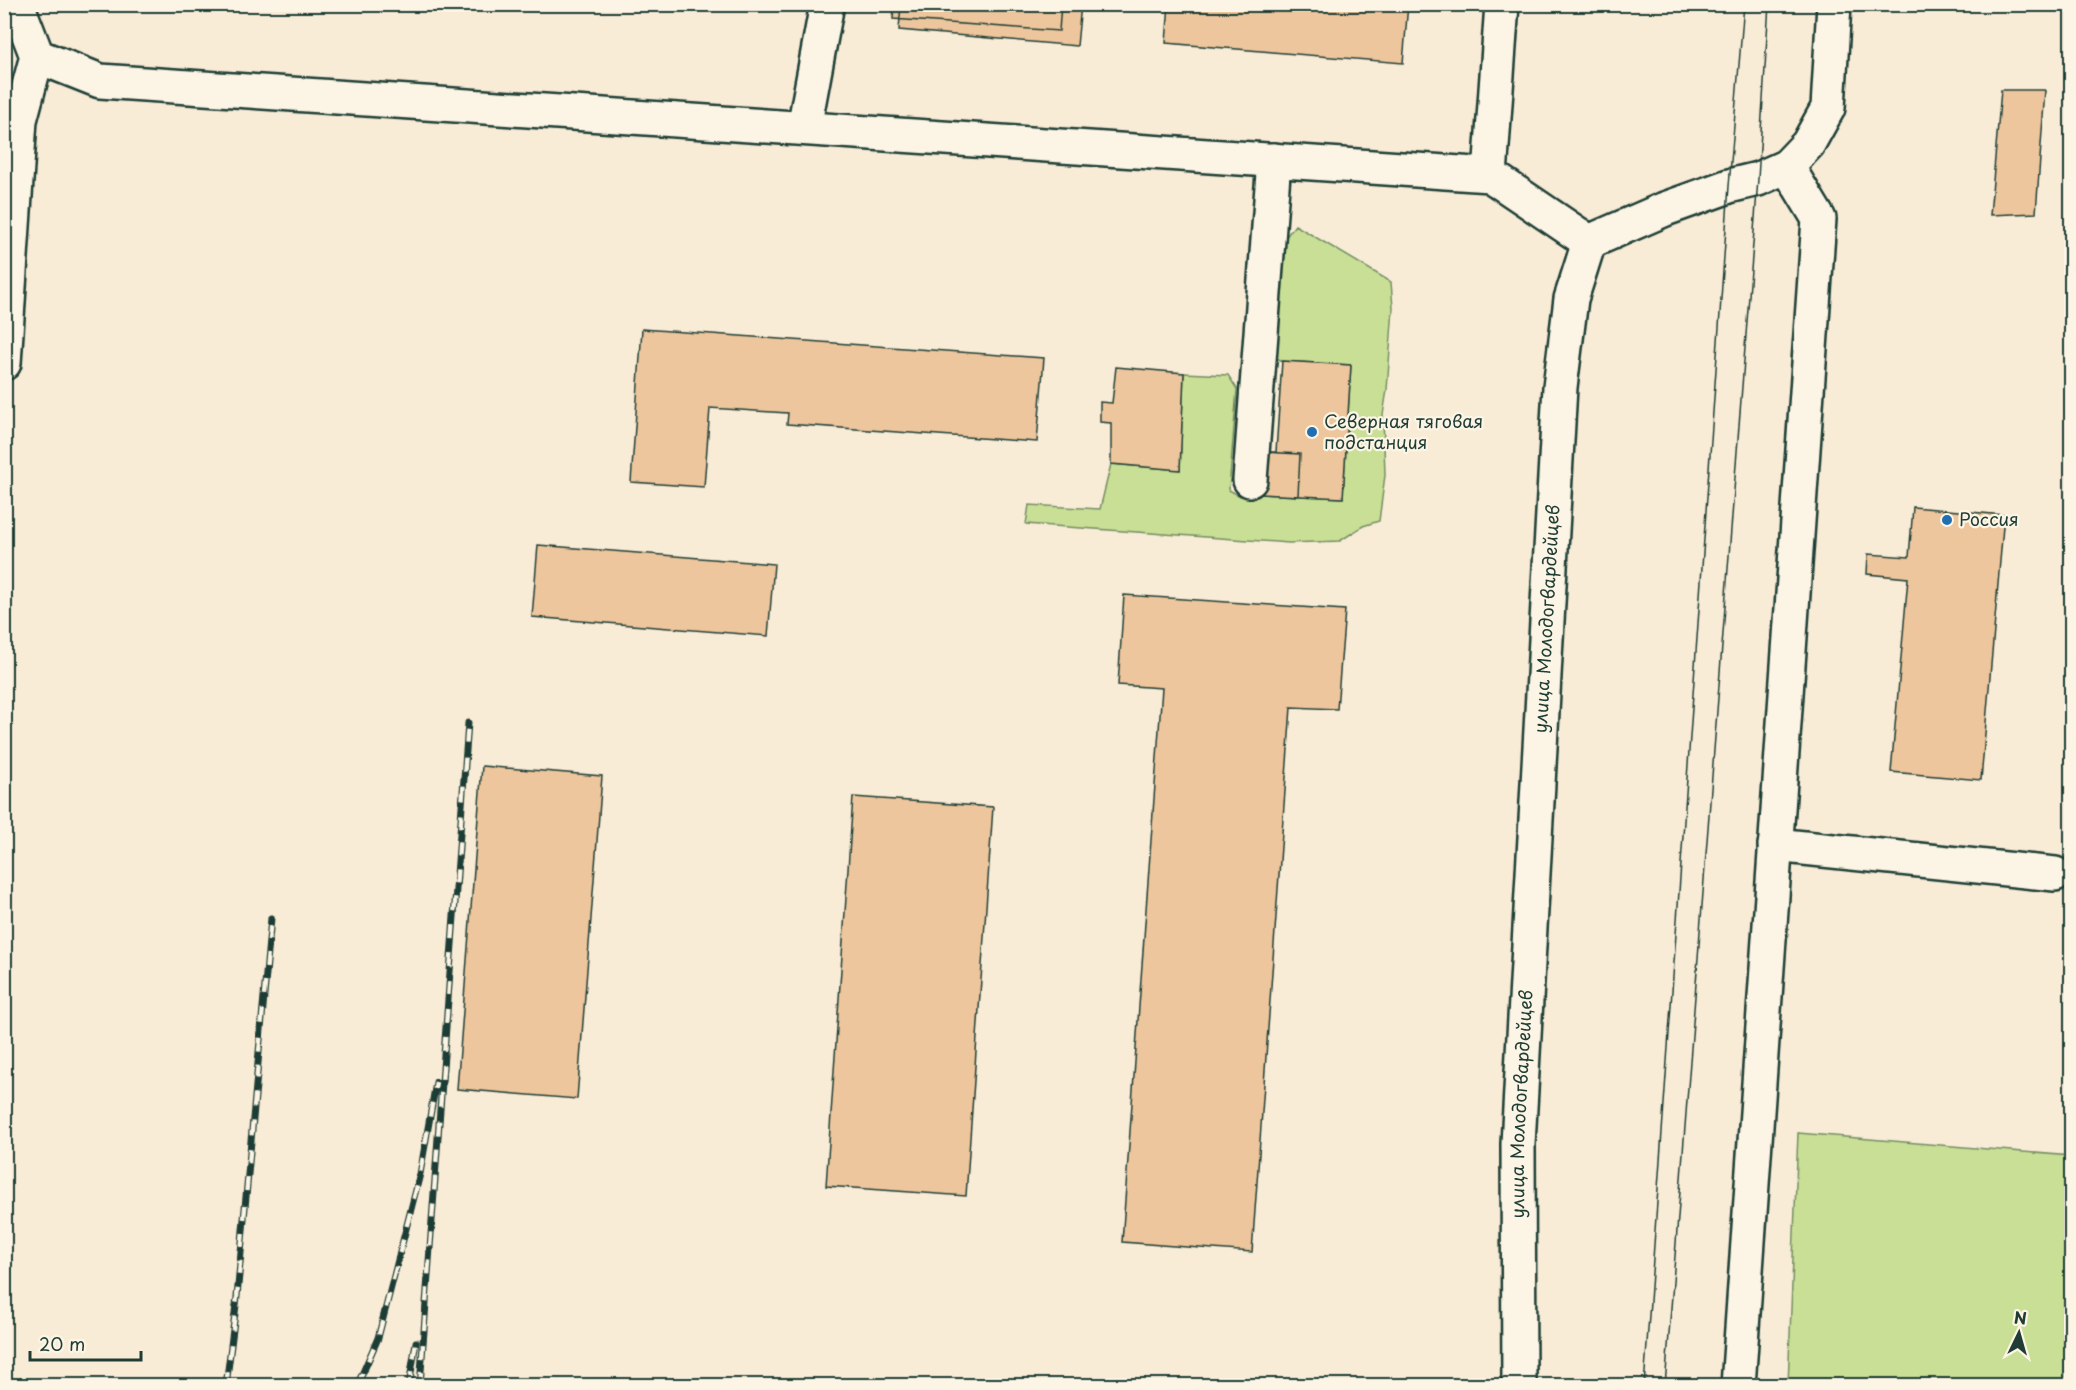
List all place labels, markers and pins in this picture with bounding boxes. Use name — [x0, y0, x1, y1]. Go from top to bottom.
place label: Северная тяговая подстанция — [1324, 407, 1483, 455]
marker: Северная тяговая подстанция — [1305, 425, 1319, 439]
place label: Россия — [1959, 505, 2019, 532]
marker: Россия — [1940, 513, 1954, 527]

